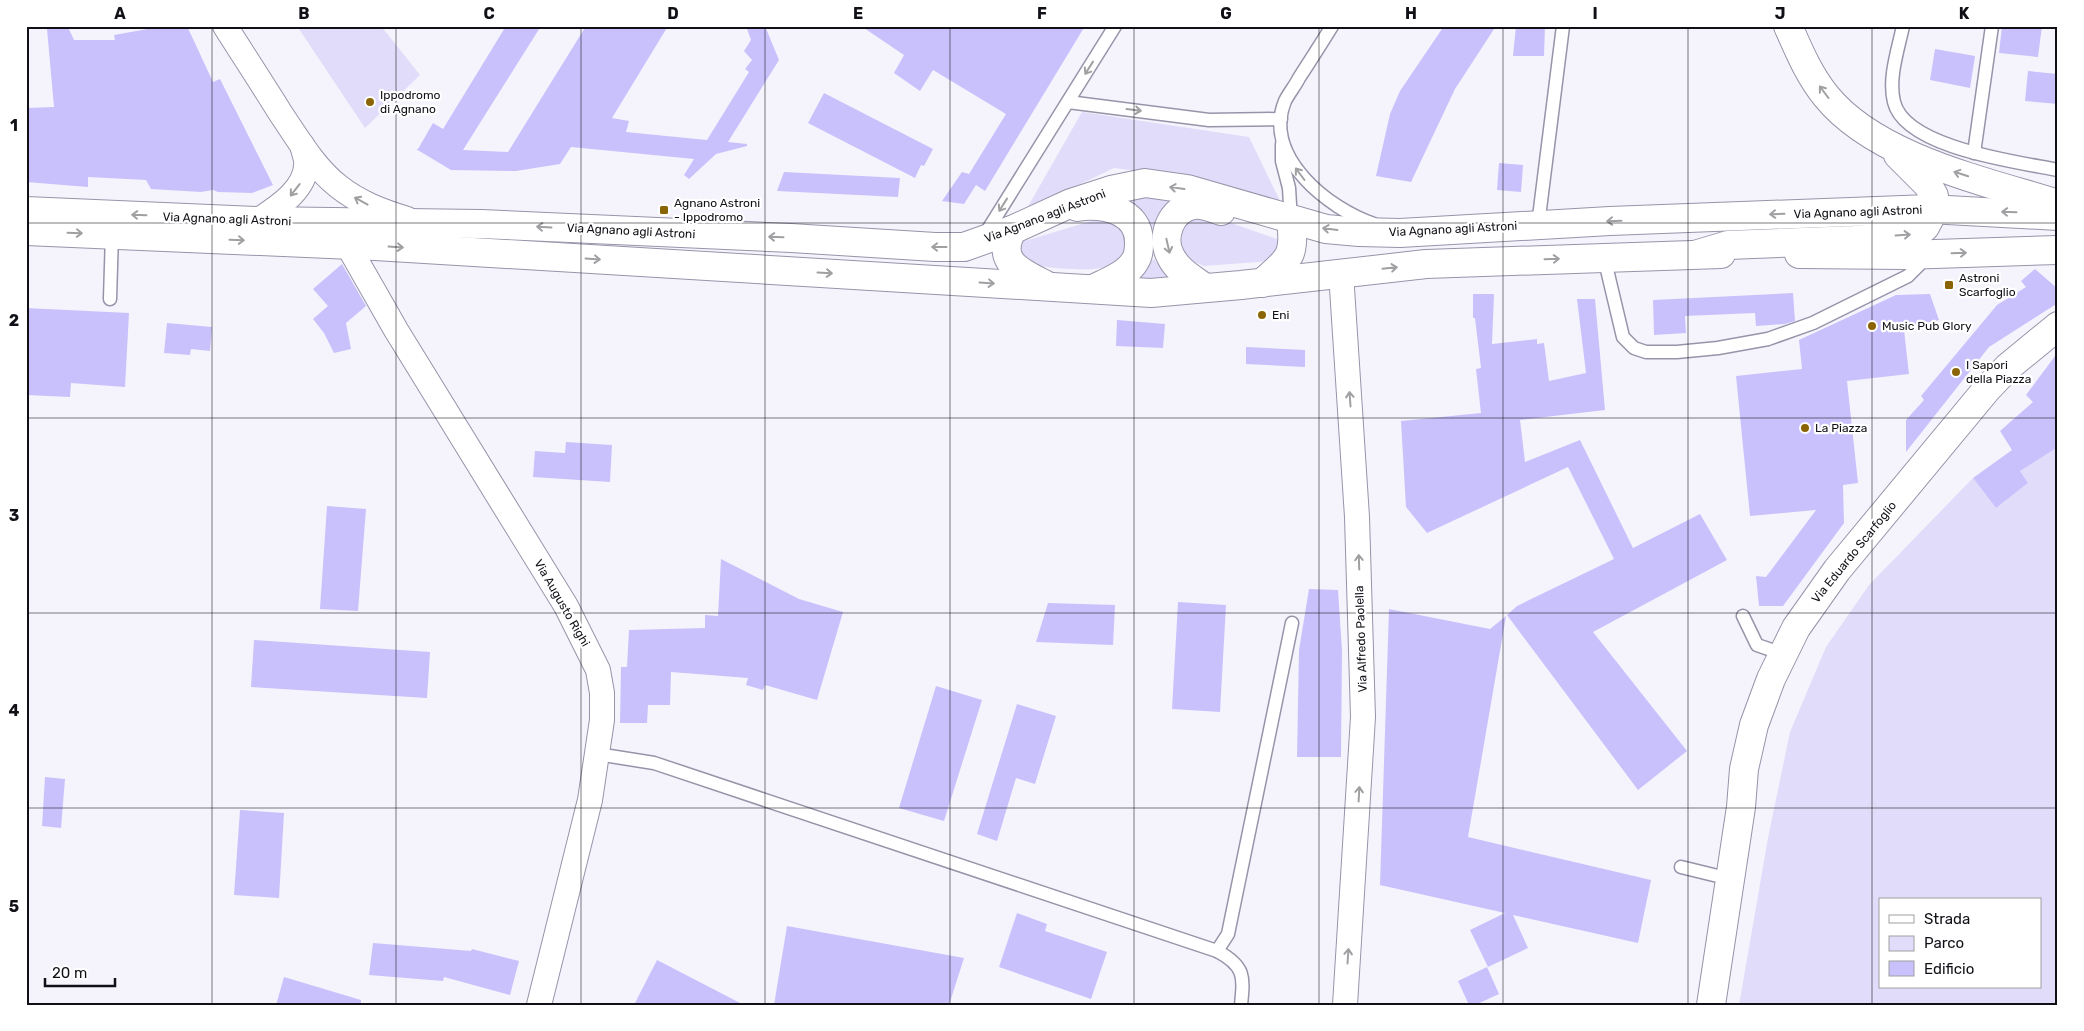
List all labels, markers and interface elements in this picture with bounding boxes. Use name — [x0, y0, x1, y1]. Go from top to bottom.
text: A — [114, 4, 126, 23]
text: B — [298, 4, 310, 23]
text: C — [483, 4, 495, 23]
text: D — [667, 4, 679, 23]
text: E — [853, 4, 863, 23]
text: F — [1037, 4, 1047, 23]
text: G — [1220, 4, 1232, 23]
text: H — [1405, 4, 1417, 23]
text: I — [1592, 4, 1598, 23]
text: J — [1775, 4, 1785, 23]
text: K — [1959, 4, 1970, 23]
one-way arrow — [1084, 60, 1094, 74]
one-way arrow — [1818, 86, 1829, 99]
place label: Ippodromo di Agnano — [380, 88, 441, 116]
marker: Ippodromo di Agnano — [364, 96, 376, 108]
one-way arrow — [1125, 105, 1141, 115]
text: 1 — [10, 116, 18, 135]
one-way arrow — [1295, 167, 1305, 181]
one-way arrow — [1954, 169, 1969, 178]
one-way arrow — [1169, 182, 1185, 192]
one-way arrow — [289, 183, 300, 196]
street label: Via Agnano agli Astroni — [982, 186, 1108, 246]
one-way arrow — [354, 196, 369, 205]
place label: Agnano Astroni - Ippodromo — [674, 196, 760, 224]
one-way arrow — [998, 198, 1008, 212]
street label: Via Agnano agli Astroni — [1793, 203, 1923, 221]
marker: Agnano Astroni - Ippodromo — [658, 204, 670, 216]
one-way arrow — [2001, 208, 2017, 217]
one-way arrow — [131, 210, 147, 220]
street label: Via Agnano agli Astroni — [162, 210, 292, 228]
one-way arrow — [1769, 210, 1785, 219]
one-way arrow — [1607, 216, 1623, 225]
street label: Via Agnano agli Astroni — [1388, 219, 1518, 239]
street label: Via Agnano agli Astroni — [566, 221, 696, 241]
one-way arrow — [536, 222, 552, 232]
one-way arrow — [1322, 224, 1338, 234]
one-way arrow — [67, 228, 83, 237]
one-way arrow — [1895, 231, 1911, 240]
one-way arrow — [769, 232, 785, 242]
one-way arrow — [229, 235, 245, 245]
one-way arrow — [1164, 238, 1173, 254]
one-way arrow — [388, 242, 404, 252]
one-way arrow — [931, 242, 947, 252]
one-way arrow — [1950, 248, 1967, 258]
one-way arrow — [1543, 254, 1559, 264]
one-way arrow — [585, 255, 601, 264]
one-way arrow — [1381, 263, 1397, 273]
one-way arrow — [817, 268, 833, 277]
place label: Astroni Scarfoglio — [1959, 271, 2016, 299]
one-way arrow — [979, 278, 995, 287]
marker: Astroni Scarfoglio — [1943, 279, 1955, 291]
place label: Eni — [1272, 308, 1290, 322]
marker: Eni — [1256, 309, 1268, 321]
text: 2 — [9, 311, 19, 330]
place label: Music Pub Glory — [1882, 319, 1972, 333]
marker: Music Pub Glory — [1866, 320, 1878, 332]
place label: I Sapori della Piazza — [1966, 358, 2031, 386]
marker: I Sapori della Piazza — [1950, 366, 1962, 378]
one-way arrow — [1345, 392, 1354, 408]
place label: La Piazza — [1815, 421, 1867, 435]
marker: La Piazza — [1799, 422, 1811, 434]
street label: Via Eduardo Scarfoglio — [1809, 498, 1899, 606]
text: 3 — [9, 506, 19, 525]
one-way arrow — [1354, 554, 1364, 570]
street label: Via Augusto Righi — [531, 557, 593, 649]
street label: Via Alfredo Paolella — [1352, 585, 1370, 693]
text: 4 — [9, 701, 20, 720]
one-way arrow — [1355, 786, 1364, 802]
text: 5 — [9, 897, 19, 916]
legend — [1879, 898, 2042, 988]
text: Strada — [1924, 910, 1970, 928]
text: Parco — [1924, 934, 1964, 952]
one-way arrow — [1344, 948, 1353, 964]
scale bar — [45, 956, 115, 988]
text: Edificio — [1924, 960, 1974, 978]
text: 20 m — [52, 964, 87, 982]

